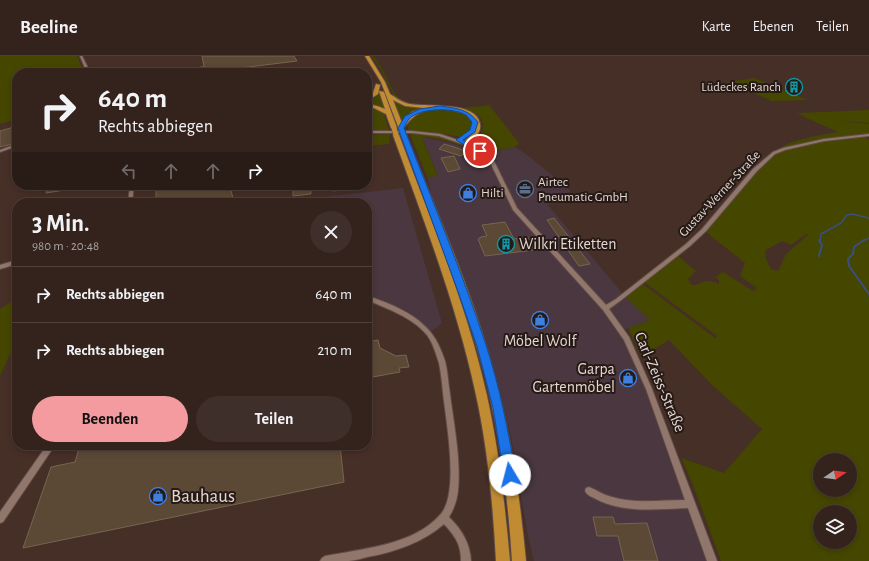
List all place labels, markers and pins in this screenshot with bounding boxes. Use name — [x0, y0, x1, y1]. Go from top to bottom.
building icon: Lüdeckes Ranch — [784, 77, 804, 97]
place label: Lüdeckes Ranch — [701, 81, 781, 94]
pin — [463, 134, 497, 168]
place label: Airtec Pneumatic GmbH — [538, 176, 628, 204]
office icon: Airtec Pneumatic GmbH — [515, 179, 535, 199]
shop icon: Hilti — [458, 183, 478, 203]
place label: Hilti — [481, 187, 504, 200]
building icon: Wilkri Etiketten — [496, 234, 516, 254]
place label: Wilkri Etiketten — [519, 236, 617, 252]
shop icon: Möbel Wolf — [530, 310, 550, 330]
place label: Möbel Wolf — [504, 333, 577, 349]
place label: Garpa Gartenmöbel — [533, 361, 615, 395]
shop icon: Garpa Gartenmöbel — [618, 368, 638, 388]
shop icon: Bauhaus — [148, 486, 168, 506]
place label: Bauhaus — [171, 487, 235, 506]

